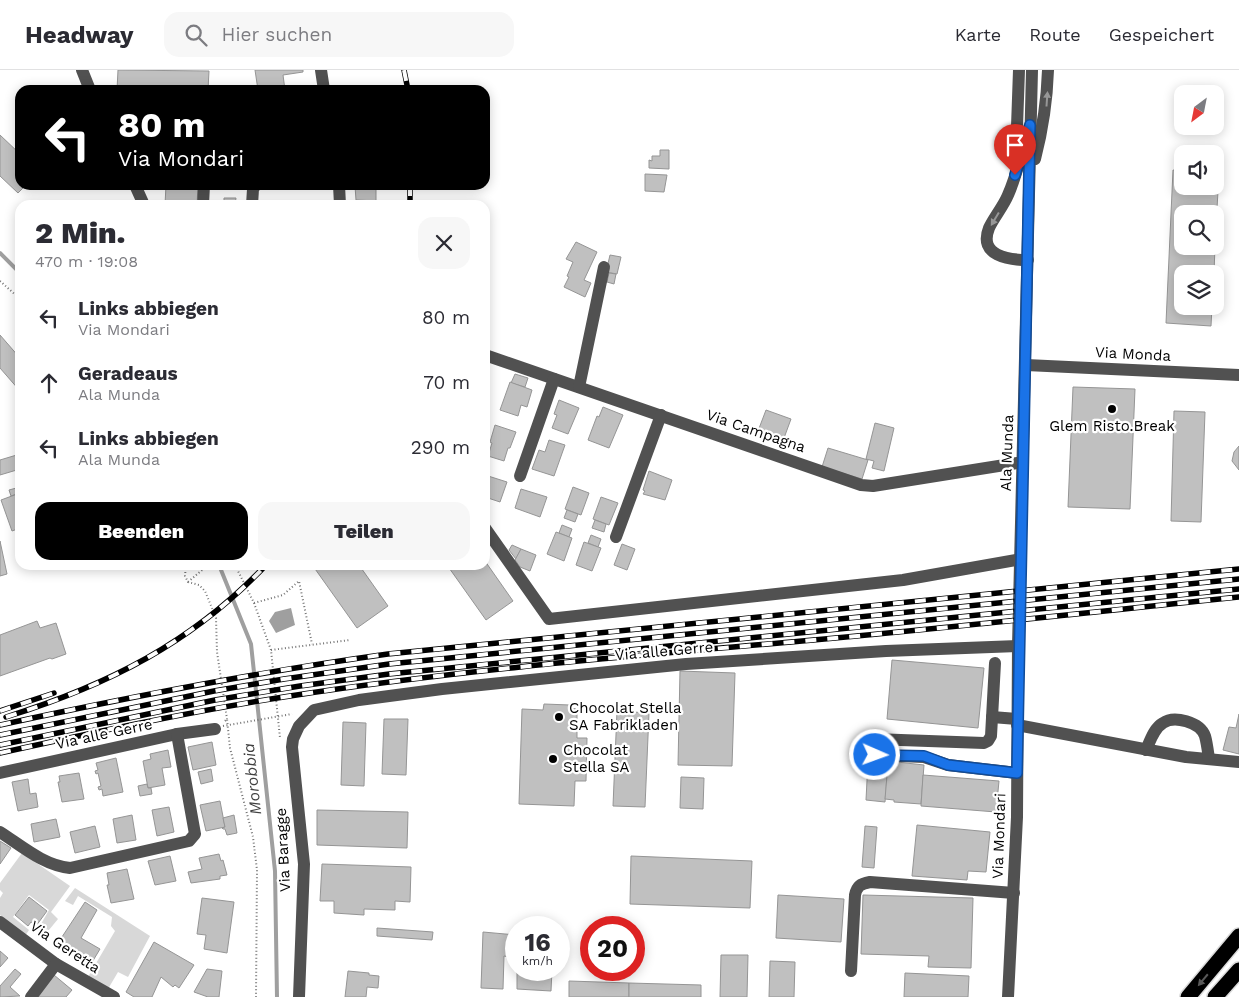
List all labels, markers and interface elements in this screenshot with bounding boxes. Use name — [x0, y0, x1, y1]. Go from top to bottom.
search box — [164, 12, 514, 57]
text: Headway — [25, 21, 134, 49]
icon: search — [182, 21, 210, 49]
text: Hier suchen — [222, 23, 332, 46]
text: Karte — [955, 24, 1001, 45]
text: Route — [1029, 24, 1081, 45]
text: Gespeichert — [1109, 24, 1214, 45]
north arrow — [1174, 85, 1224, 135]
map controls — [1174, 85, 1224, 315]
one-way arrow — [1043, 91, 1051, 107]
text: 80 m — [118, 104, 205, 146]
icon: left — [35, 105, 100, 170]
pin — [994, 124, 1036, 175]
icon: arrive — [1001, 131, 1029, 159]
button: sound — [1174, 145, 1224, 195]
text: Via Mondari — [118, 146, 244, 171]
button: search — [1174, 205, 1224, 255]
one-way arrow — [990, 212, 999, 225]
text: 2 Min. — [35, 215, 126, 250]
button: close — [418, 217, 470, 269]
text: 470 m · 19:08 — [35, 252, 138, 271]
button: layers — [1174, 265, 1224, 315]
text: Links abbiegen — [78, 297, 219, 320]
icon: left — [35, 304, 63, 332]
text: 80 m — [422, 306, 470, 329]
text: Via Mondari — [78, 320, 170, 339]
street label: Via Monda — [1095, 343, 1172, 365]
text: Geradeaus — [78, 362, 178, 385]
icon: ahead — [35, 369, 63, 397]
text: 70 m — [423, 371, 470, 394]
text: Ala Munda — [78, 385, 160, 404]
marker: Glem Risto.Break — [1106, 403, 1118, 415]
street label: Via Campagna — [704, 406, 808, 457]
street label: Ala Munda — [997, 414, 1017, 492]
place label: Glem Risto.Break — [1049, 417, 1175, 435]
text: Links abbiegen — [78, 427, 219, 450]
icon: left — [35, 434, 63, 462]
text: 290 m — [411, 436, 470, 459]
text: Ala Munda — [78, 450, 160, 469]
button: Beenden — [35, 502, 248, 560]
button: Teilen — [258, 502, 470, 560]
street label: Via alle Gerre — [614, 638, 714, 664]
place label: Chocolat Stella SA Fabrikladen — [569, 699, 682, 734]
marker: Chocolat Stella SA Fabrikladen — [553, 711, 565, 723]
street label: Via alle Gerre — [54, 715, 154, 753]
position arrow — [848, 728, 900, 780]
place label: Chocolat Stella SA — [563, 741, 629, 776]
water label: Morobbia — [239, 742, 265, 816]
marker: Chocolat Stella SA — [547, 753, 559, 765]
street label: Via Mondari — [989, 793, 1009, 879]
street label: Via Baragge — [272, 807, 294, 893]
speed limit sign: 20 — [580, 916, 645, 981]
street label: Via Geretta — [26, 917, 104, 977]
text: 16 — [524, 928, 551, 957]
text: km/h — [522, 954, 553, 968]
one-way arrow — [1197, 973, 1208, 986]

